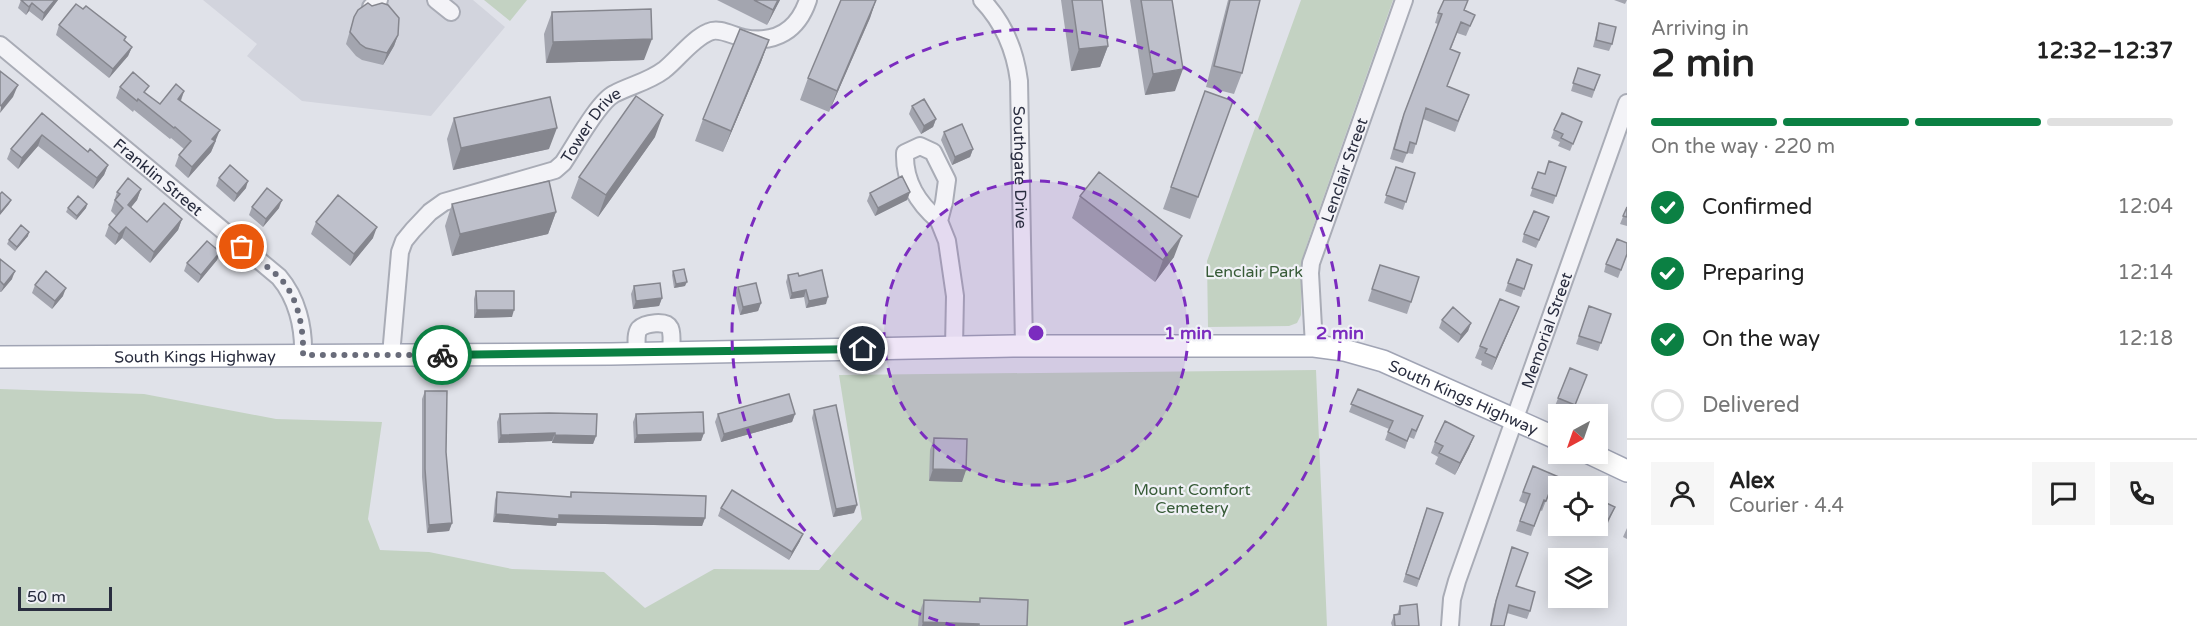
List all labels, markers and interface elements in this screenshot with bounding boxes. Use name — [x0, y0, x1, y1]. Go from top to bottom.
text: Arriving in — [1651, 17, 1749, 41]
text: 12:32–12:37 — [2036, 38, 2173, 64]
text: 2 min — [1651, 40, 1755, 87]
street label: Tower Drive — [557, 83, 624, 167]
street label: Southgate Drive — [1008, 106, 1031, 229]
street label: Lenclair Street — [1317, 115, 1373, 225]
street label: Franklin Street — [109, 134, 207, 221]
text: On the way · 220 m — [1651, 135, 1835, 159]
icon: check — [1651, 191, 1684, 224]
text: Confirmed — [1702, 194, 1812, 220]
text: 12:04 — [2118, 195, 2173, 219]
pin — [216, 221, 267, 272]
icon: bag — [225, 230, 258, 263]
icon: check — [1651, 257, 1684, 290]
text: Preparing — [1702, 260, 1805, 286]
text: 12:14 — [2118, 261, 2173, 285]
park label: Lenclair Park — [1205, 262, 1303, 282]
street label: Memorial Street — [1517, 270, 1577, 391]
text: 1 min — [1164, 322, 1212, 344]
text: 2 min — [1316, 322, 1364, 344]
pin — [837, 323, 888, 374]
centre of rings — [1026, 323, 1046, 343]
icon: check — [1651, 323, 1684, 356]
courier — [412, 325, 472, 385]
text: On the way — [1702, 326, 1820, 352]
text: 12:18 — [2118, 327, 2173, 351]
icon: home — [846, 332, 879, 365]
icon: bike — [426, 339, 459, 372]
street label: South Kings Highway — [114, 347, 276, 367]
street label: South Kings Highway — [1385, 356, 1541, 440]
text: Delivered — [1702, 392, 1800, 418]
north arrow — [1548, 404, 1608, 464]
map controls — [1548, 404, 1608, 608]
button: person — [1651, 462, 1714, 525]
button: chat — [2032, 462, 2095, 525]
button: phone — [2110, 462, 2173, 525]
text: Alex — [1729, 468, 1775, 494]
button: locate — [1548, 476, 1608, 536]
park label: Mount Comfort Cemetery — [1133, 480, 1251, 518]
text: Courier · 4.4 — [1729, 494, 1844, 518]
button: layers — [1548, 548, 1608, 608]
scale bar — [18, 584, 112, 612]
text: 50 m — [27, 587, 66, 607]

